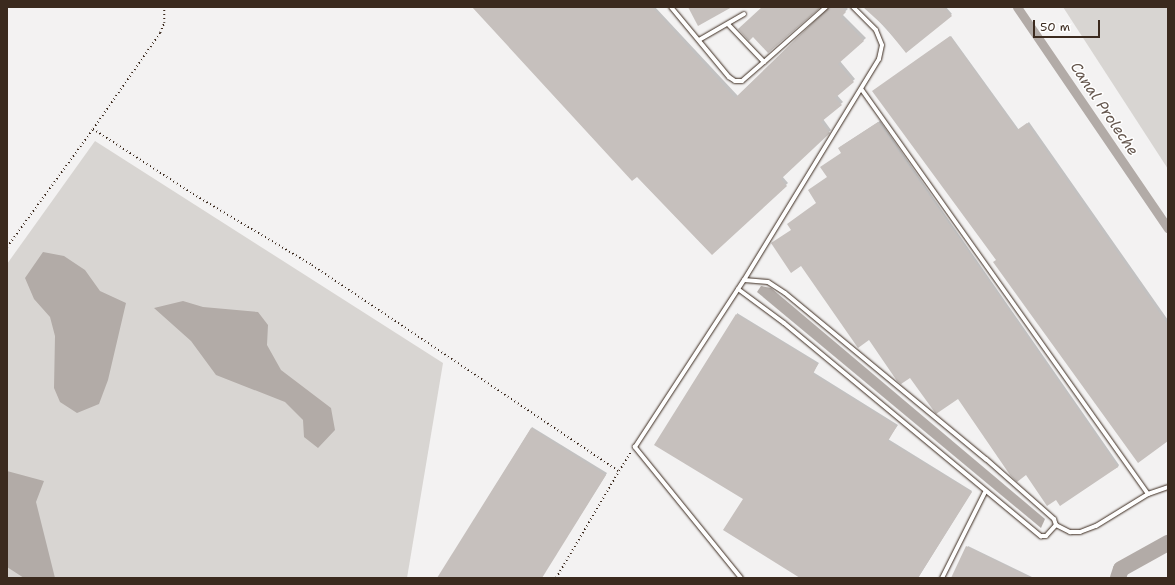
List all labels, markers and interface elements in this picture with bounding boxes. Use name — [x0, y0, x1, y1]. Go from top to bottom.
scale bar — [1035, 12, 1102, 38]
text: 50 m — [1040, 19, 1070, 35]
water label: Canal Proleche — [1066, 59, 1142, 159]

